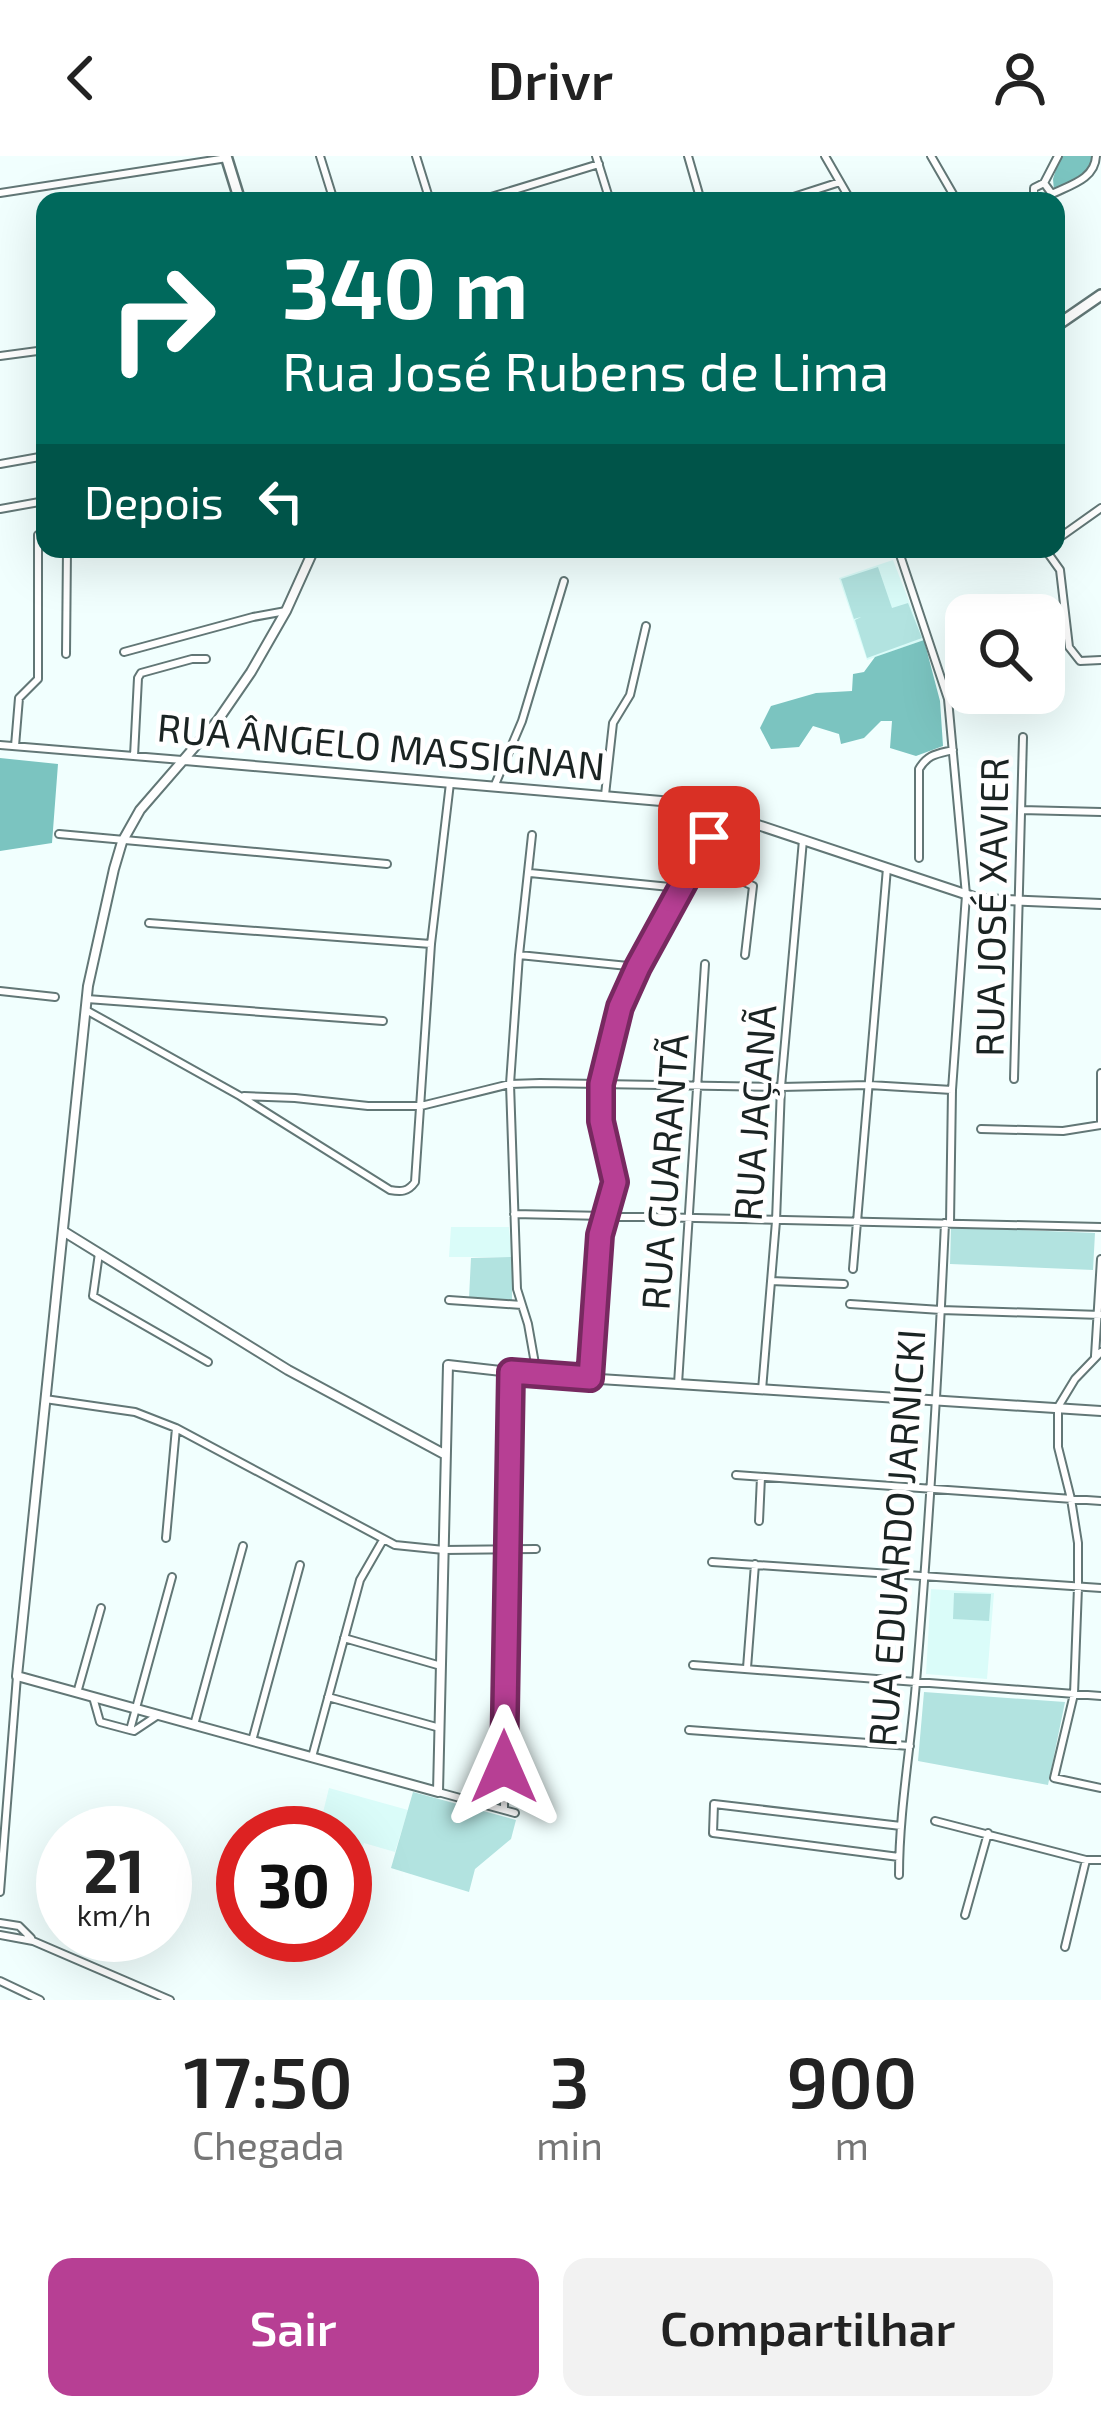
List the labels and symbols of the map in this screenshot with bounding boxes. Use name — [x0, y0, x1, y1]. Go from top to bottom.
street label: RUA ÂNGELO MASSIGNAN — [155, 703, 607, 789]
street label: RUA JOSÉ XAVIER — [964, 757, 1017, 1057]
pin — [658, 786, 760, 888]
street label: RUA JAÇANÃ — [723, 1003, 787, 1223]
street label: RUA GUARANTÃ — [630, 1032, 697, 1312]
street label: RUA EDUARDO JARNICKI — [857, 1327, 934, 1748]
position arrow — [441, 1704, 567, 1830]
speed limit sign: 30 — [216, 1806, 372, 1962]

